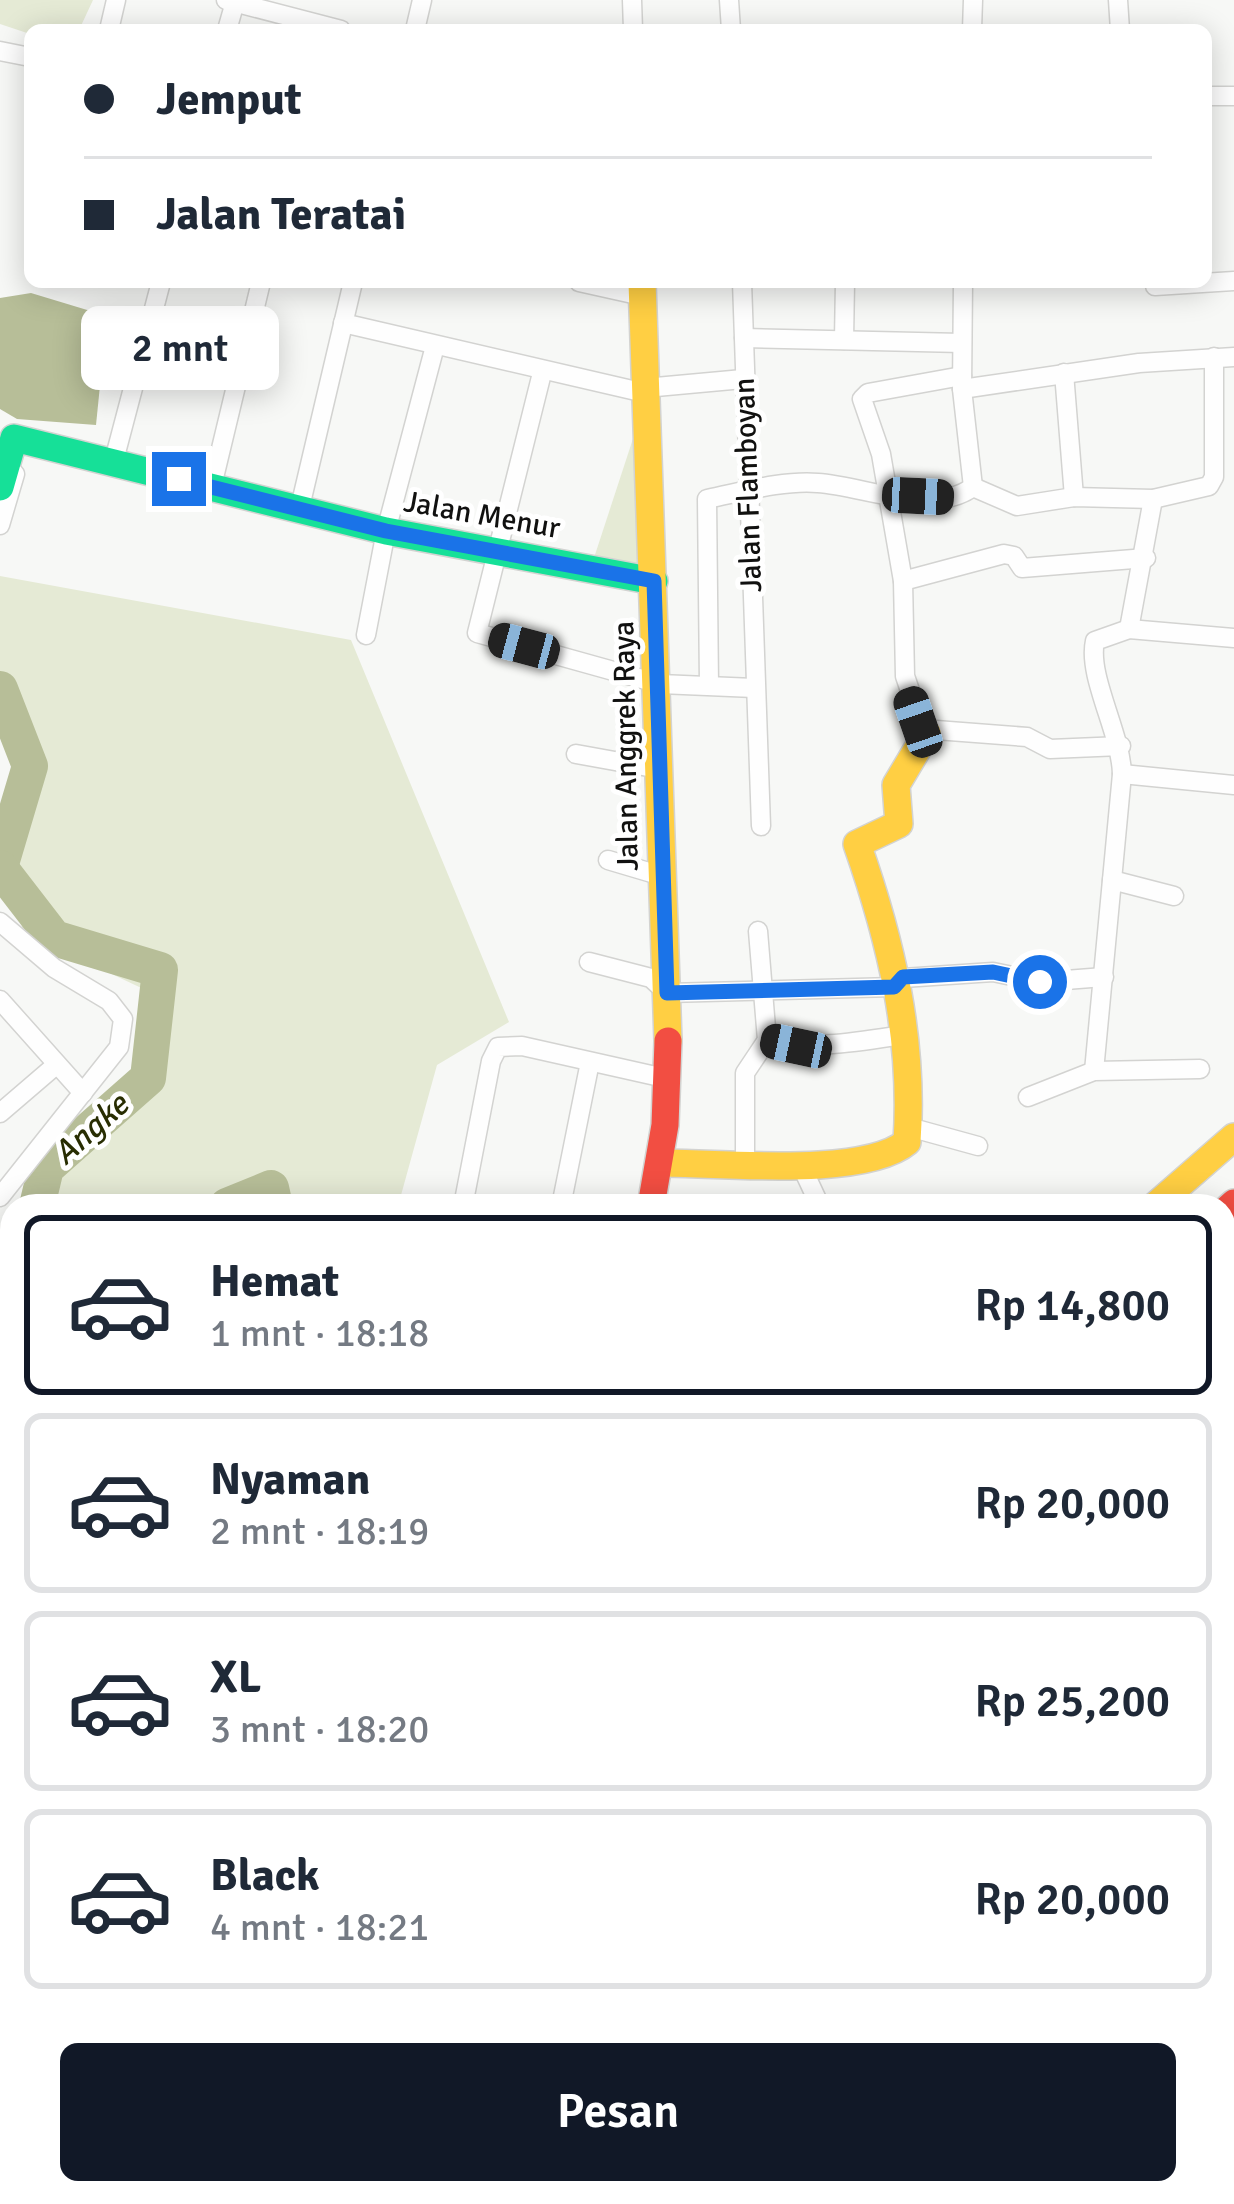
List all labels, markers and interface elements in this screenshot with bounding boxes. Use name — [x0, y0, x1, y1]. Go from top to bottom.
text: Jemput — [156, 72, 302, 127]
text: Jalan Teratai — [156, 187, 406, 242]
callout: 2 mnt — [80, 305, 278, 389]
text: 2 mnt — [132, 324, 228, 372]
street label: Jalan Flamboyan — [726, 377, 770, 593]
route end — [152, 452, 206, 506]
car — [881, 476, 955, 516]
street label: Jalan Menur — [401, 483, 563, 547]
car — [485, 619, 563, 673]
street label: Jalan Anggrek Raya — [605, 621, 647, 871]
car — [889, 682, 947, 762]
route start — [1013, 955, 1067, 1009]
car — [757, 1021, 835, 1071]
water label: Angke — [45, 1083, 139, 1174]
icon: car — [66, 1251, 174, 1359]
text: Hemat — [210, 1254, 339, 1309]
text: Rp 14,800 — [974, 1278, 1170, 1333]
text: 1 mnt · 18:18 — [210, 1309, 429, 1357]
icon: car — [66, 1449, 174, 1557]
text: Nyaman — [210, 1452, 370, 1507]
text: Rp 20,000 — [974, 1476, 1170, 1531]
text: 2 mnt · 18:19 — [210, 1507, 429, 1555]
icon: car — [66, 1647, 174, 1755]
text: XL — [210, 1650, 261, 1705]
text: Rp 25,200 — [974, 1674, 1170, 1729]
text: 3 mnt · 18:20 — [210, 1705, 429, 1753]
icon: car — [66, 1845, 174, 1953]
text: Black — [210, 1848, 320, 1903]
text: Rp 20,000 — [974, 1872, 1170, 1927]
text: 4 mnt · 18:21 — [210, 1903, 429, 1951]
button: Pesan — [60, 2043, 1176, 2181]

